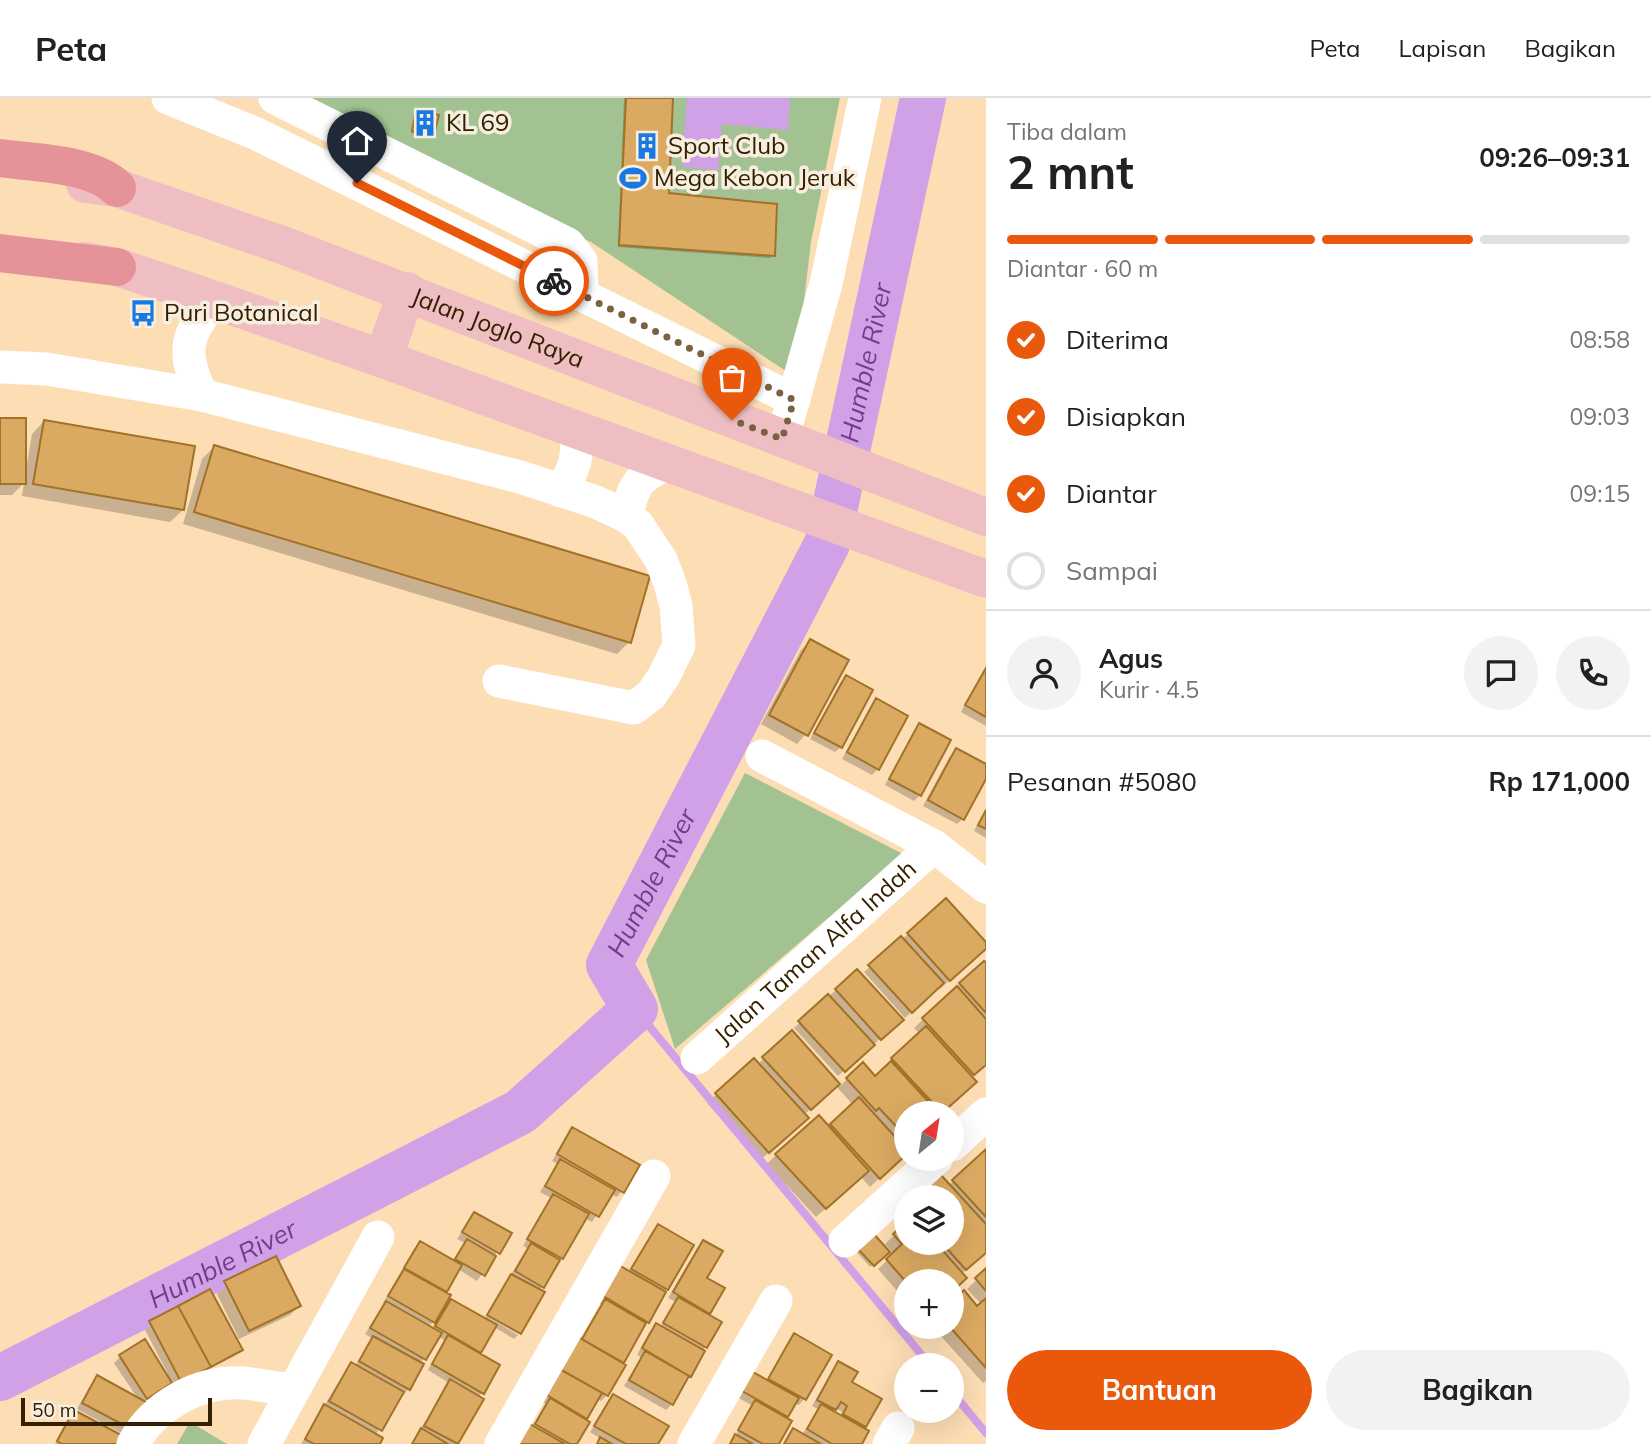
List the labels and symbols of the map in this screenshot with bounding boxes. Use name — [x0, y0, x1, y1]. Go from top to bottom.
place label: KL 69 — [446, 107, 509, 137]
building icon: KL 69 — [410, 108, 440, 138]
pin — [327, 111, 387, 183]
place label: Sport Club — [668, 130, 785, 160]
building icon: Sport Club — [632, 131, 662, 161]
place label: Mega Kebon Jeruk — [654, 162, 856, 192]
sports icon: Mega Kebon Jeruk — [618, 163, 648, 193]
courier — [519, 246, 589, 316]
water label: Humble River — [832, 279, 899, 445]
street label: Jalan Joglo Raya — [408, 280, 589, 374]
place label: Puri Botanical — [164, 297, 318, 327]
bus stop icon: Puri Botanical — [128, 298, 158, 328]
pin — [702, 348, 762, 420]
water label: Humble River — [599, 802, 704, 962]
street label: Jalan Taman Alfa Indah — [708, 853, 922, 1049]
north arrow — [894, 1101, 964, 1171]
water label: Humble River — [143, 1211, 303, 1315]
scale bar — [21, 1395, 212, 1427]

